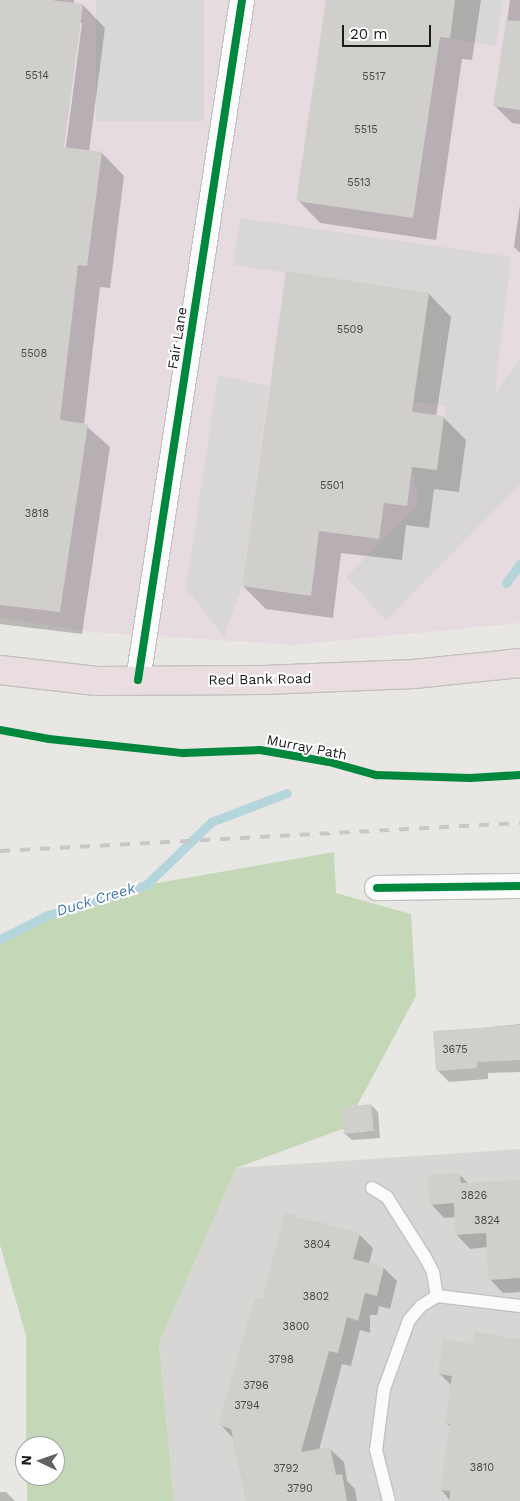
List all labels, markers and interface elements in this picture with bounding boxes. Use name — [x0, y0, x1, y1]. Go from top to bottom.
scale bar — [345, 15, 434, 47]
text: 20 m — [350, 25, 388, 43]
house number: 5514 — [25, 69, 49, 83]
house number: 5517 — [362, 70, 386, 84]
house number: 5515 — [354, 123, 378, 137]
house number: 5513 — [347, 176, 371, 190]
street label: Fair Lane — [164, 306, 190, 370]
house number: 5509 — [337, 323, 363, 337]
house number: 5508 — [21, 347, 47, 361]
house number: 5501 — [320, 479, 344, 493]
house number: 3818 — [25, 507, 49, 521]
street label: Red Bank Road — [208, 670, 312, 688]
street label: Murray Path — [265, 731, 349, 763]
water label: Duck Creek — [54, 879, 138, 921]
house number: 3675 — [442, 1043, 468, 1057]
house number: 3826 — [461, 1189, 487, 1203]
house number: 3824 — [474, 1214, 500, 1228]
house number: 3804 — [304, 1238, 330, 1252]
house number: 3802 — [303, 1290, 329, 1304]
house number: 3800 — [283, 1320, 309, 1334]
house number: 3798 — [268, 1353, 294, 1367]
house number: 3796 — [243, 1379, 269, 1393]
house number: 3794 — [234, 1399, 260, 1413]
north arrow — [15, 1436, 65, 1486]
text: N — [18, 1455, 34, 1466]
house number: 3810 — [470, 1461, 494, 1475]
house number: 3792 — [273, 1462, 299, 1476]
house number: 3790 — [287, 1482, 313, 1496]

